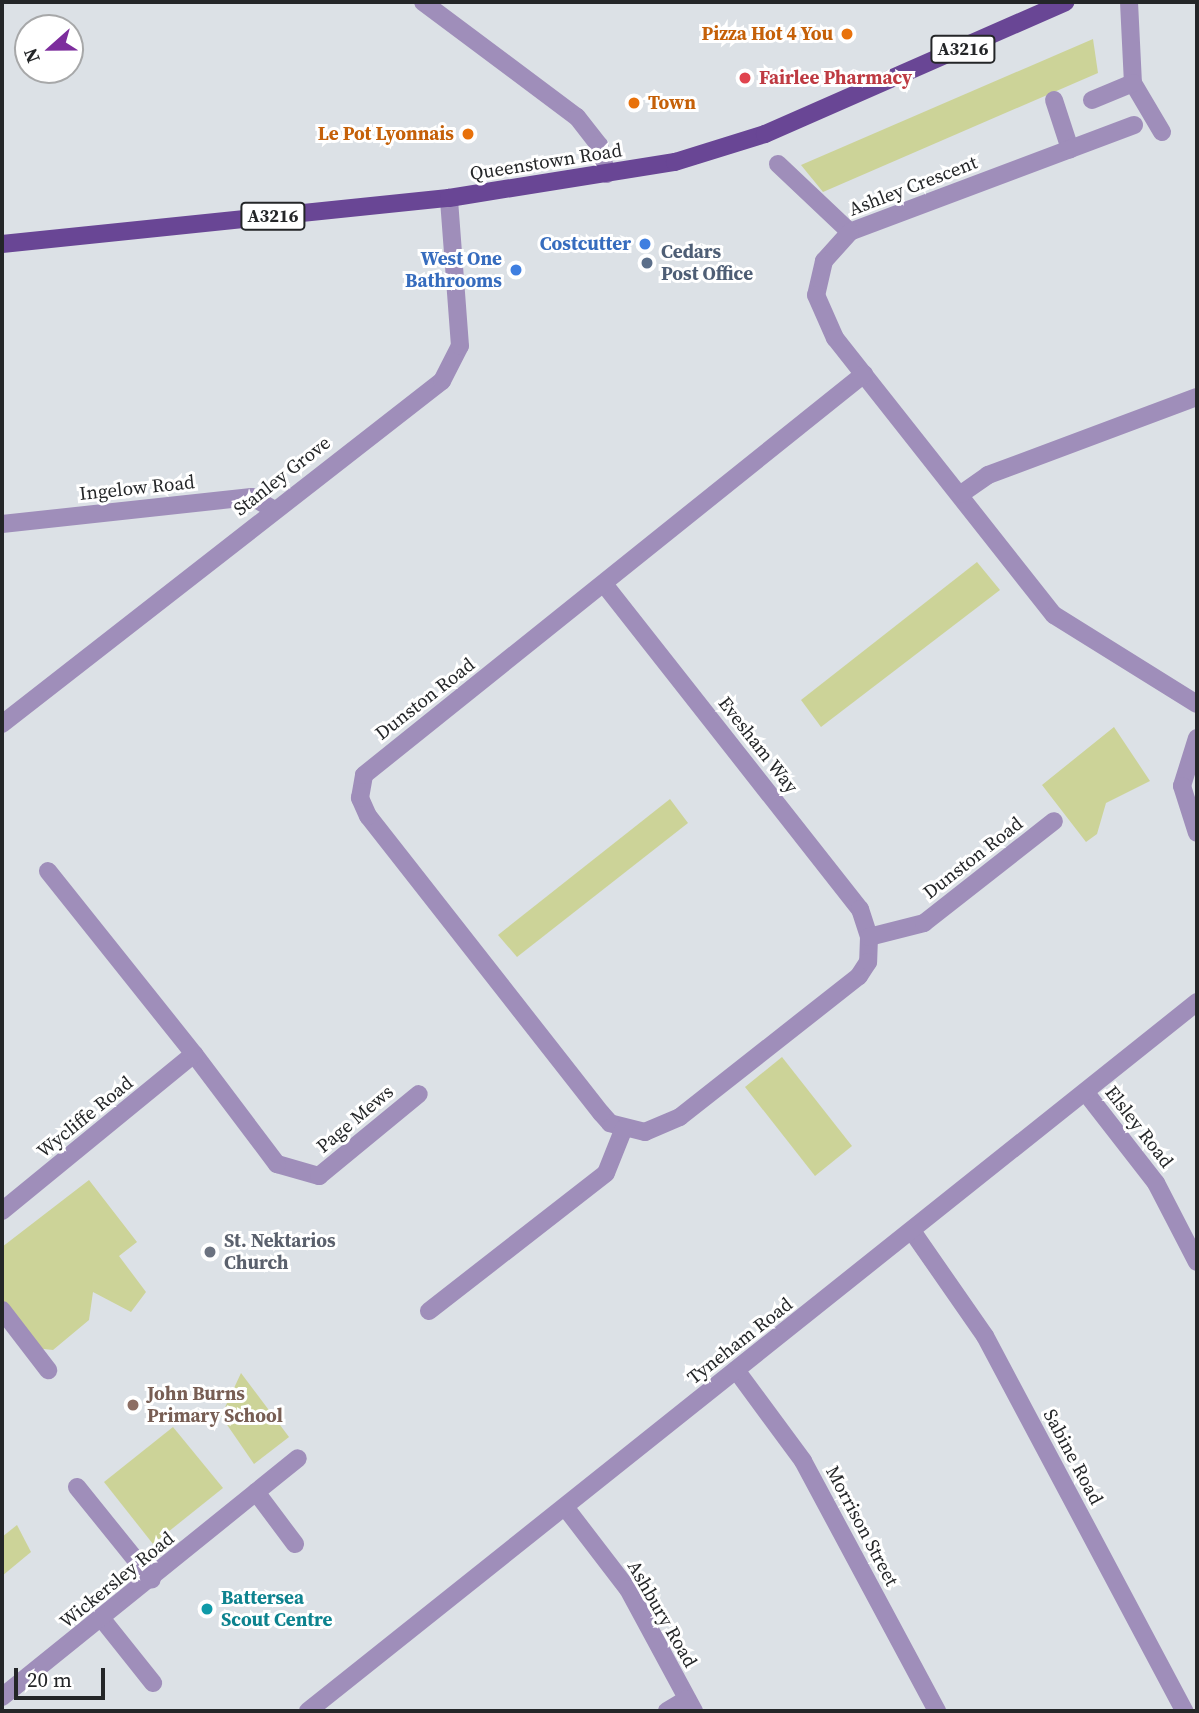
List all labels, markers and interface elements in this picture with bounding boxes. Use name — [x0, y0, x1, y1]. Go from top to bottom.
north arrow — [14, 14, 84, 84]
place label: Pizza Hot 4 You — [701, 23, 833, 45]
marker: Pizza Hot 4 You — [839, 26, 855, 42]
road number: A3216 — [930, 34, 996, 64]
text: N — [17, 45, 46, 67]
place label: Fairlee Pharmacy — [759, 67, 912, 89]
marker: Fairlee Pharmacy — [737, 70, 753, 86]
place label: Town — [648, 92, 696, 114]
marker: Town — [626, 95, 642, 111]
place label: Le Pot Lyonnais — [318, 123, 454, 145]
marker: Le Pot Lyonnais — [460, 126, 476, 142]
street label: Queenstown Road — [468, 139, 624, 185]
street label: Ashley Crescent — [846, 151, 980, 221]
road number: A3216 — [240, 202, 306, 230]
place label: Costcutter — [540, 233, 631, 255]
marker: Costcutter — [637, 236, 653, 252]
place label: Cedars Post Office — [661, 241, 753, 285]
place label: West One Bathrooms — [405, 248, 502, 292]
marker: Cedars Post Office — [639, 255, 655, 271]
marker: West One Bathrooms — [508, 262, 524, 278]
street label: Stanley Grove — [229, 431, 335, 521]
street label: Ingelow Road — [78, 471, 196, 505]
street label: Dunston Road — [371, 653, 479, 745]
street label: Evesham Way — [713, 692, 803, 798]
street label: Dunston Road — [919, 812, 1027, 904]
street label: Wycliffe Road — [33, 1071, 137, 1163]
street label: Page Mews — [312, 1080, 398, 1158]
street label: Elsley Road — [1100, 1082, 1178, 1172]
place label: St. Nektarios Church — [224, 1230, 336, 1274]
marker: St. Nektarios Church — [202, 1244, 218, 1260]
street label: Tyneham Road — [683, 1293, 797, 1389]
place label: John Burns Primary School — [147, 1383, 283, 1427]
marker: John Burns Primary School — [125, 1397, 141, 1413]
street label: Sabine Road — [1038, 1405, 1108, 1509]
street label: Morrison Street — [821, 1462, 903, 1590]
street label: Wickersley Road — [55, 1527, 179, 1633]
street label: Ashbury Road — [622, 1557, 702, 1671]
place label: Battersea Scout Centre — [221, 1587, 333, 1631]
marker: Battersea Scout Centre — [199, 1601, 215, 1617]
scale bar — [18, 1654, 108, 1698]
text: 20 m — [27, 1665, 72, 1694]

